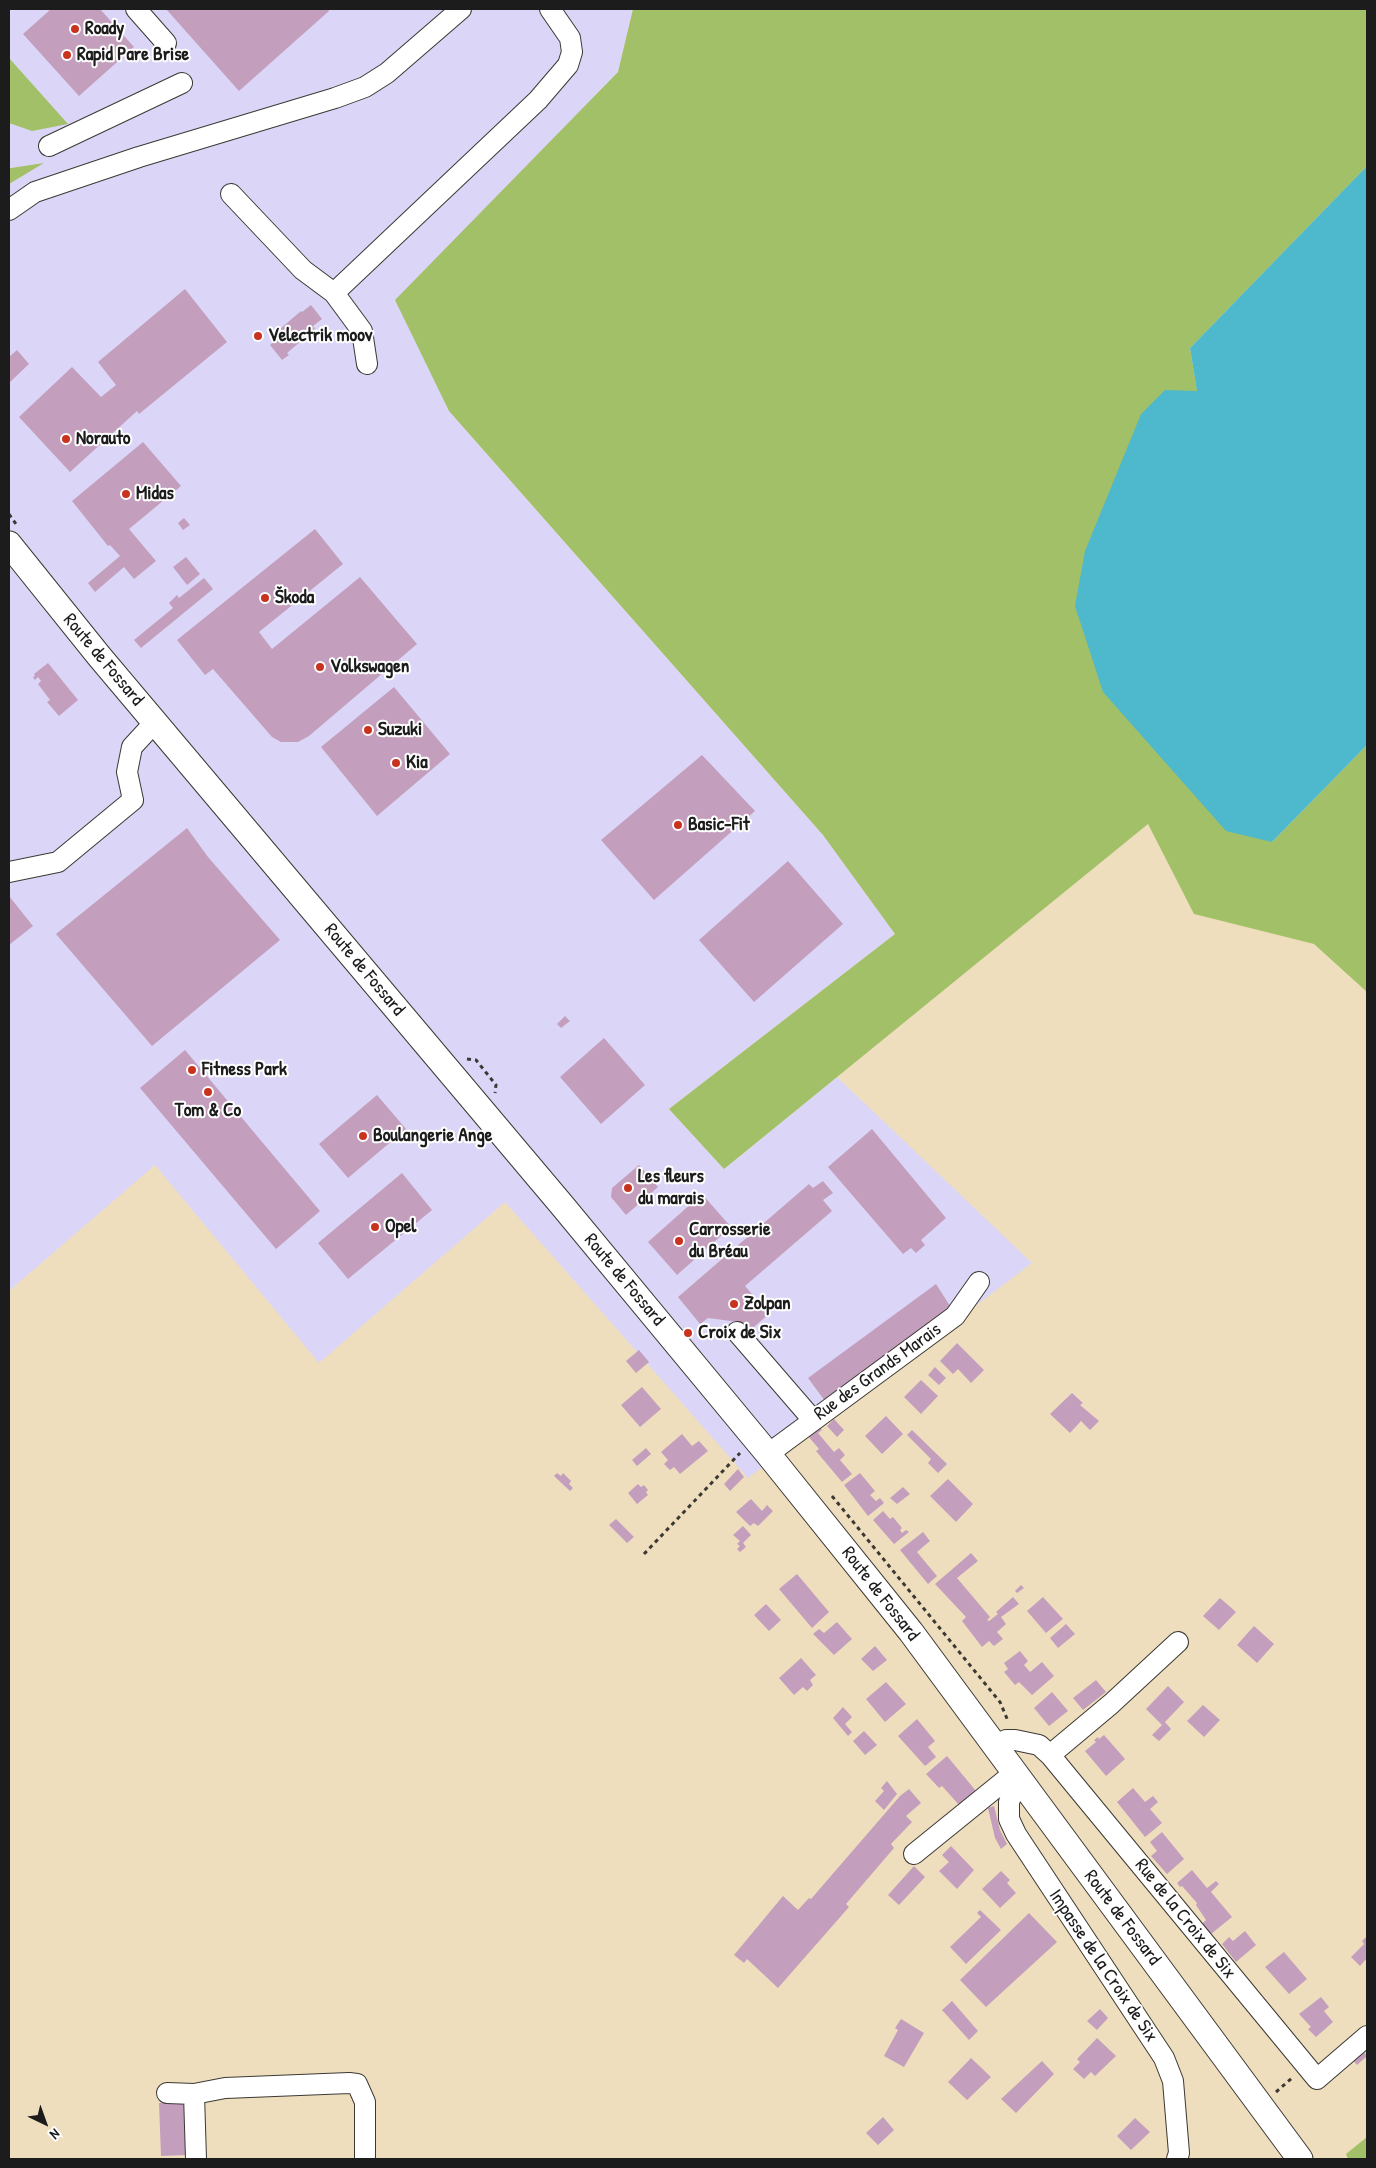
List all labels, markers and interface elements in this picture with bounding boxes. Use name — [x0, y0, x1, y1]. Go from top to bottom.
place label: Roady — [85, 18, 124, 40]
marker: Roady — [69, 23, 81, 35]
place label: Rapid Pare Brise — [77, 44, 189, 66]
marker: Rapid Pare Brise — [61, 49, 73, 61]
place label: Velectrik moov — [268, 325, 372, 347]
marker: Velectrik moov — [252, 330, 264, 342]
place label: Norauto — [76, 428, 130, 450]
marker: Norauto — [60, 433, 72, 445]
place label: Midas — [136, 483, 174, 505]
marker: Midas — [120, 488, 132, 500]
place label: Škoda — [275, 587, 314, 609]
marker: Škoda — [259, 592, 271, 604]
street label: Route de Fossard — [58, 609, 148, 711]
place label: Volkswagen — [330, 656, 409, 678]
marker: Volkswagen — [314, 661, 326, 673]
place label: Suzuki — [378, 719, 422, 741]
marker: Suzuki — [362, 724, 374, 736]
place label: Kia — [406, 752, 428, 774]
marker: Kia — [390, 757, 402, 769]
place label: Basic-Fit — [688, 814, 750, 836]
marker: Basic-Fit — [672, 819, 684, 831]
street label: Route de Fossard — [319, 919, 409, 1021]
place label: Fitness Park — [202, 1059, 287, 1081]
marker: Fitness Park — [186, 1064, 198, 1076]
marker: Tom & Co — [202, 1086, 214, 1098]
place label: Tom & Co — [175, 1100, 241, 1122]
place label: Boulangerie Ange — [373, 1125, 492, 1147]
marker: Boulangerie Ange — [357, 1130, 369, 1142]
place label: Les fleurs du marais — [638, 1166, 704, 1210]
marker: Les fleurs du marais — [622, 1182, 634, 1194]
place label: Opel — [385, 1216, 416, 1238]
place label: Carrosserie du Bréau — [689, 1219, 770, 1263]
marker: Opel — [369, 1221, 381, 1233]
street label: Route de Fossard — [579, 1229, 669, 1331]
marker: Carrosserie du Bréau — [673, 1235, 685, 1247]
place label: Zolpan — [744, 1293, 791, 1315]
marker: Zolpan — [728, 1298, 740, 1310]
street label: Rue des Grands Marais — [810, 1318, 946, 1426]
place label: Croix de Six — [698, 1322, 781, 1344]
marker: Croix de Six — [682, 1327, 694, 1339]
street label: Route de Fossard — [836, 1542, 924, 1646]
street label: Rue de la Croix de Six — [1130, 1854, 1240, 1984]
street label: Route de Fossard — [1079, 1866, 1165, 1970]
street label: Impasse de la Croix de Six — [1043, 1885, 1163, 2047]
north arrow — [20, 2098, 70, 2148]
text: N — [46, 2125, 65, 2144]

